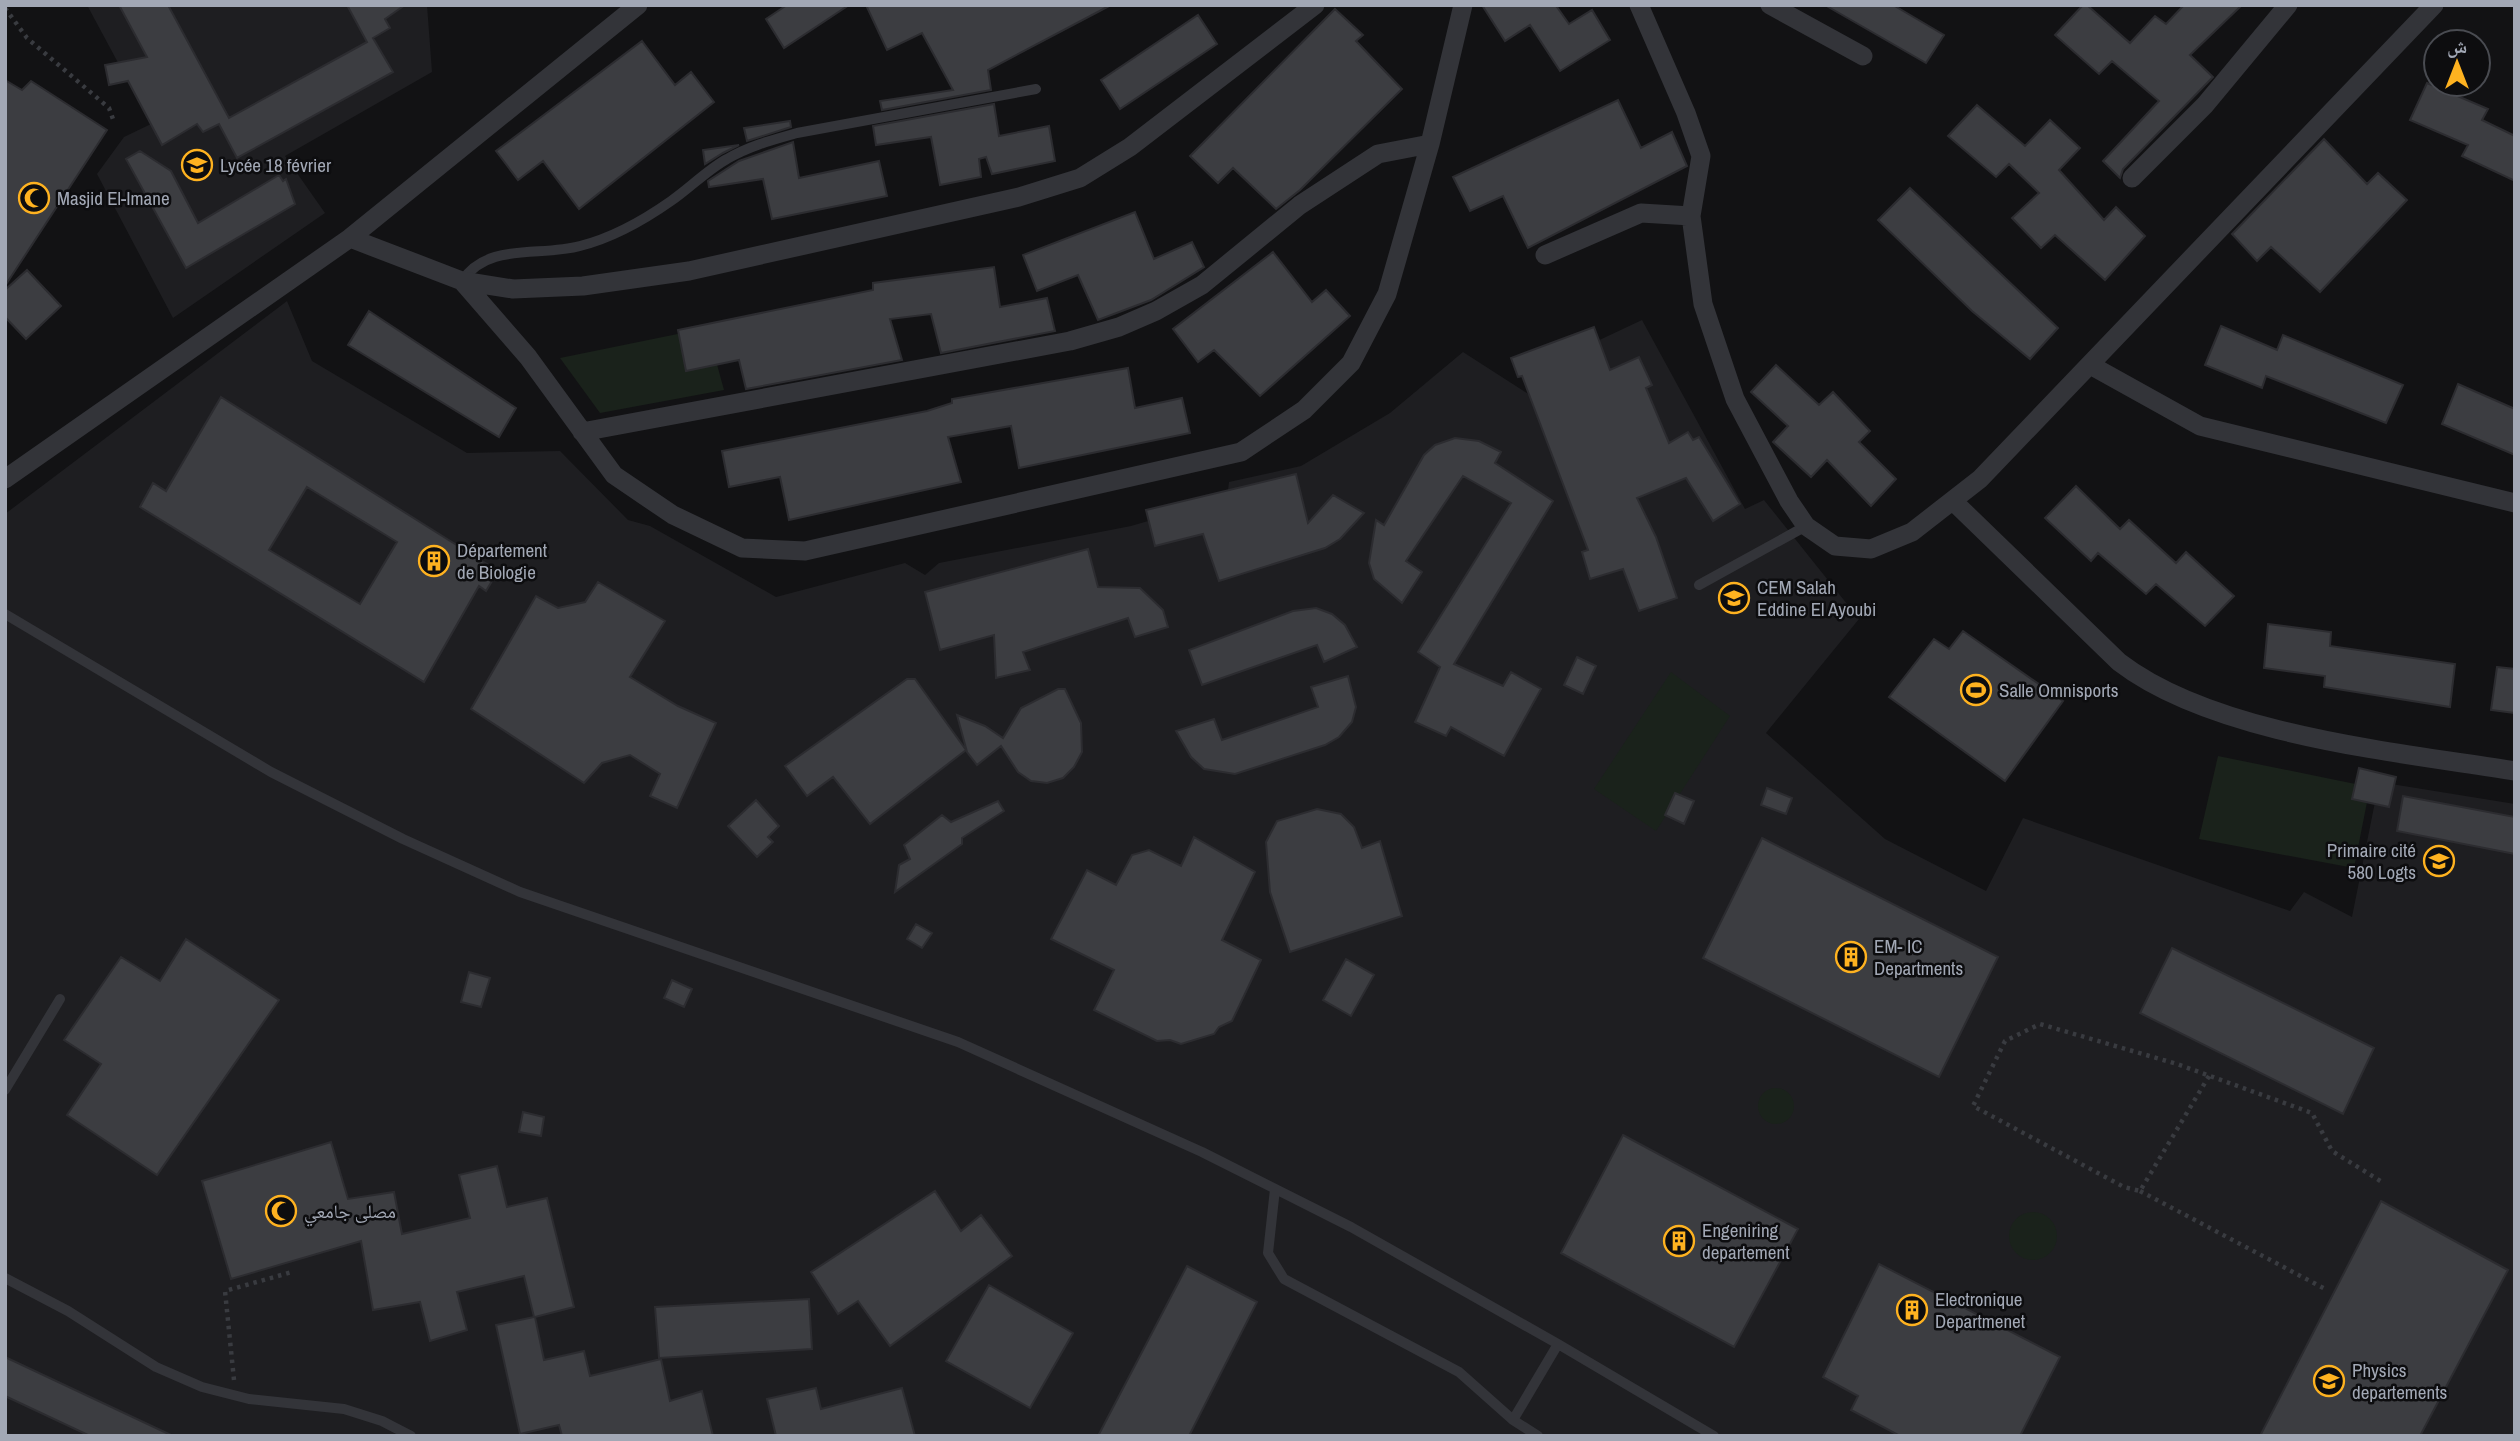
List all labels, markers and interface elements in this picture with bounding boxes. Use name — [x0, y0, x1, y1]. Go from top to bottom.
north arrow — [2422, 28, 2492, 98]
text: ش — [2447, 33, 2467, 59]
school or university icon: Lycée 18 février — [180, 148, 214, 182]
place label: Lycée 18 février — [220, 152, 332, 178]
mosque icon: Masjid El-Imane — [17, 181, 51, 215]
place label: Masjid El-Imane — [57, 185, 170, 211]
place label: Département de Biologie — [457, 537, 548, 585]
building icon: Département de Biologie — [417, 544, 451, 578]
place label: CEM Salah Eddine El Ayoubi — [1757, 574, 1876, 622]
school or university icon: CEM Salah Eddine El Ayoubi — [1717, 581, 1751, 615]
sports icon: Salle Omnisports — [1959, 673, 1993, 707]
place label: Salle Omnisports — [1999, 677, 2119, 703]
place label: Primaire cité 580 Logts — [2327, 837, 2416, 885]
school or university icon: Primaire cité 580 Logts — [2422, 844, 2456, 878]
place label: EM- IC Departments — [1874, 933, 1963, 981]
building icon: EM- IC Departments — [1834, 940, 1868, 974]
mosque icon: مصلى جامعي — [264, 1194, 298, 1228]
place label: مصلى جامعي — [304, 1198, 396, 1227]
place label: Engeniring departement — [1702, 1217, 1790, 1265]
building icon: Engeniring departement — [1662, 1224, 1696, 1258]
place label: Electronique Departmenet — [1935, 1286, 2026, 1334]
building icon: Electronique Departmenet — [1895, 1293, 1929, 1327]
place label: Physics departements — [2352, 1357, 2447, 1405]
school or university icon: Physics departements — [2312, 1364, 2346, 1398]

